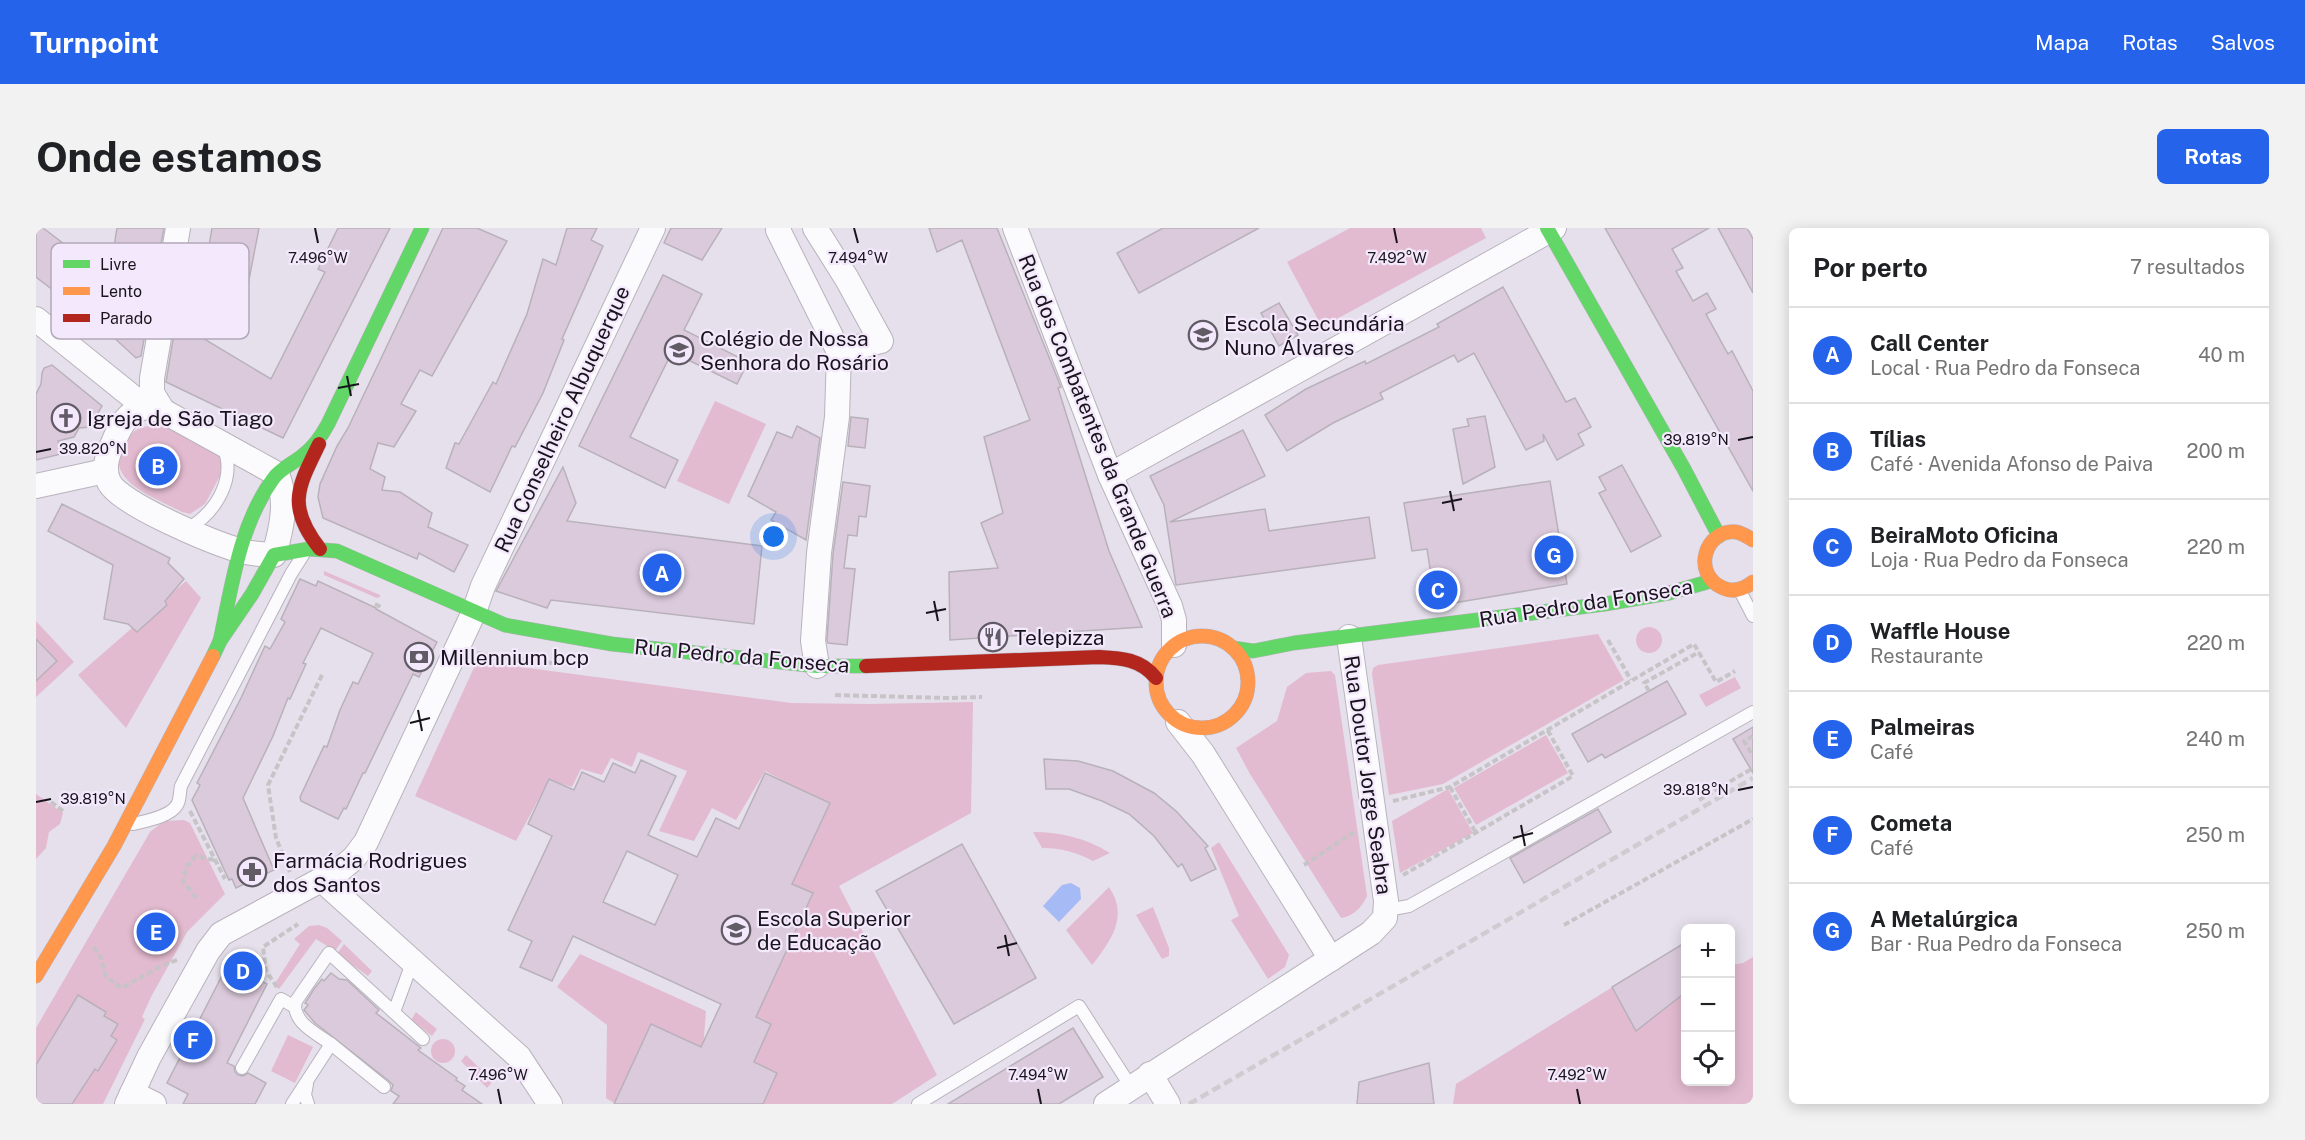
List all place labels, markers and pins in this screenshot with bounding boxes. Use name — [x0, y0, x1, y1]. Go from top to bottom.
place label: Escola Secundária Nuno Álvares — [1224, 311, 1405, 360]
school or university icon: Escola Secundária Nuno Álvares — [1187, 319, 1219, 351]
place label: Colégio de Nossa Senhora do Rosário — [700, 326, 889, 375]
school or university icon: Colégio de Nossa Senhora do Rosário — [663, 334, 695, 366]
church icon: Igreja de São Tiago — [50, 402, 82, 434]
place label: Igreja de São Tiago — [87, 406, 273, 431]
pin: B — [138, 444, 178, 488]
pin: G — [1534, 532, 1574, 578]
pin: A — [642, 550, 682, 596]
pin: C — [1418, 568, 1458, 613]
restaurant icon: Telepizza — [977, 621, 1009, 653]
place label: Telepizza — [1014, 625, 1104, 650]
bank icon: Millennium bcp — [403, 641, 435, 673]
place label: Millennium bcp — [440, 645, 589, 670]
place label: Farmácia Rodrigues dos Santos — [273, 848, 467, 897]
pharmacy icon: Farmácia Rodrigues dos Santos — [236, 856, 268, 888]
place label: Escola Superior de Educação — [757, 906, 911, 955]
pin: E — [136, 910, 176, 954]
school or university icon: Escola Superior de Educação — [720, 914, 752, 946]
pin: D — [224, 948, 262, 994]
pin: F — [174, 1018, 212, 1062]

